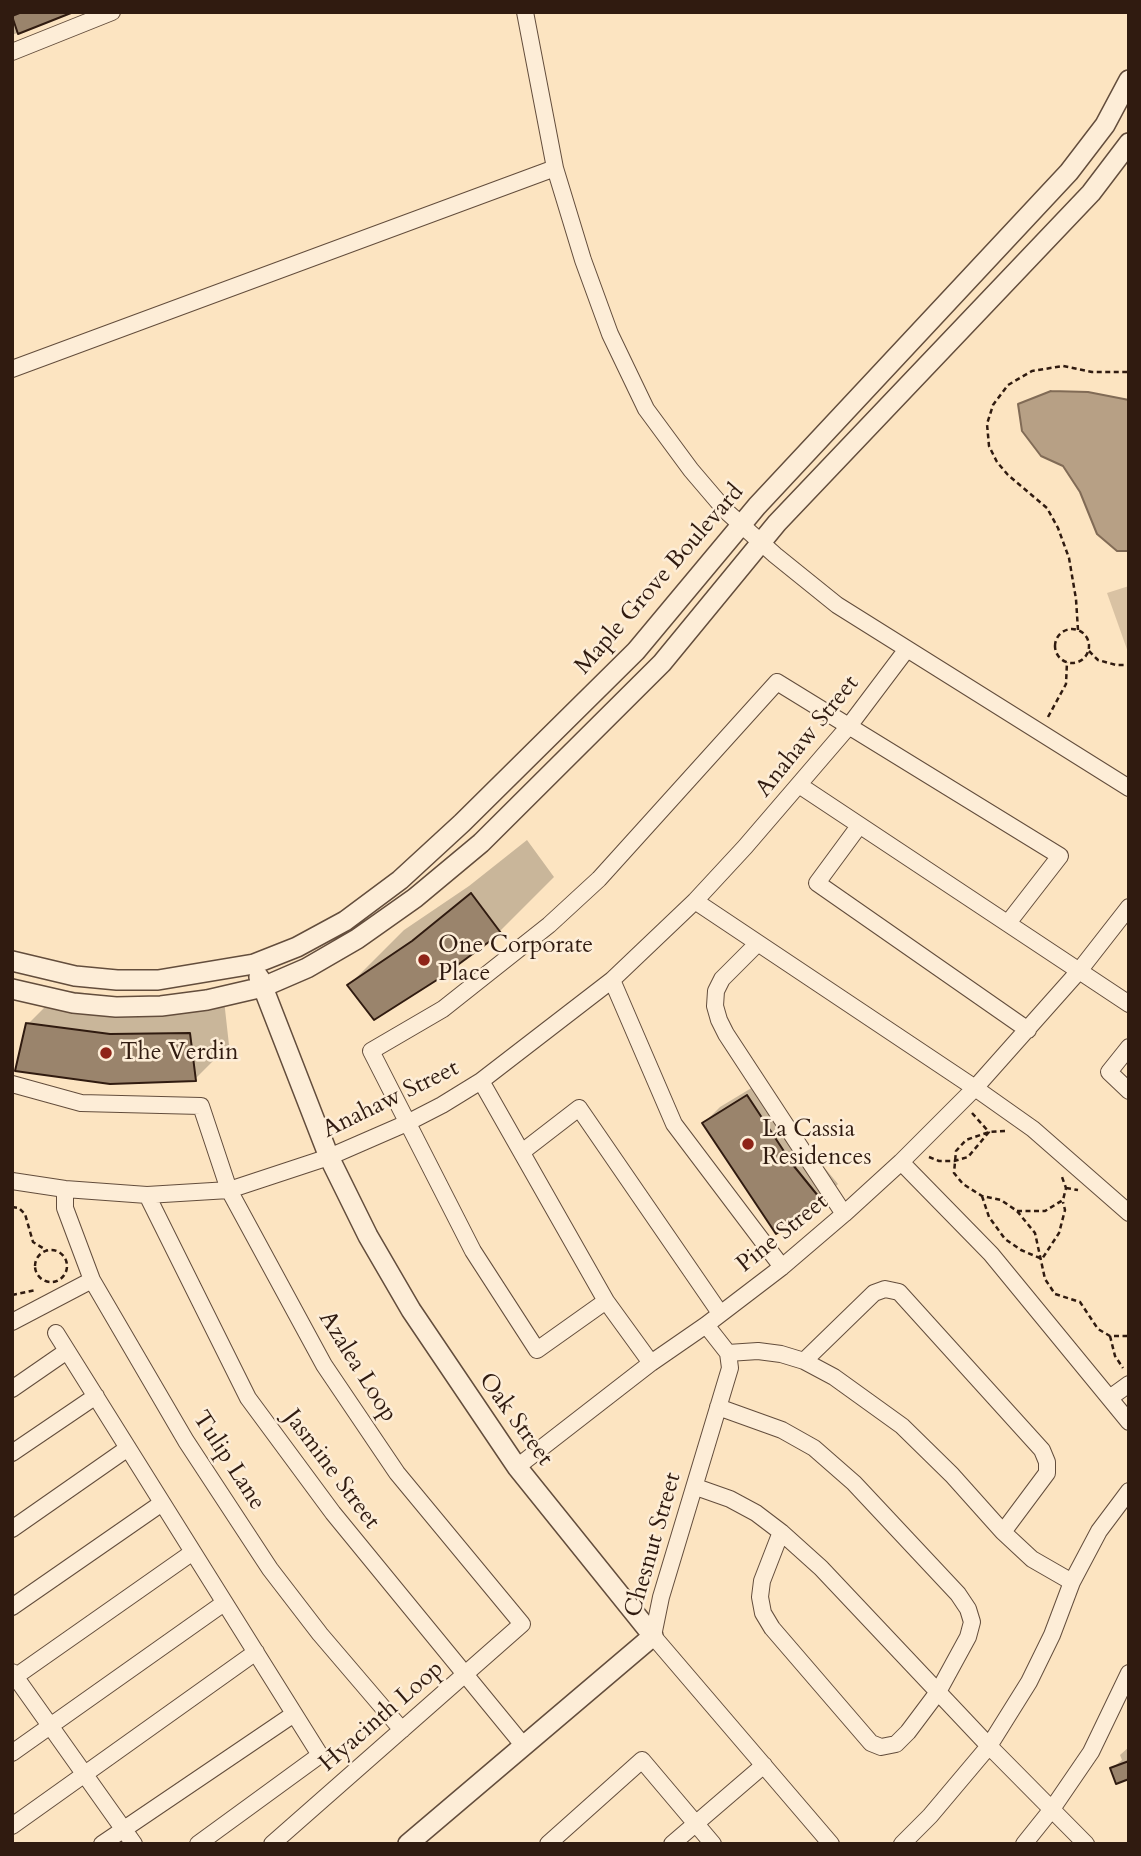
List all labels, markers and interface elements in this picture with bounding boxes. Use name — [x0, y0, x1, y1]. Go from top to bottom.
street label: Maple Grove Boulevard — [569, 479, 751, 681]
street label: Anahaw Street — [750, 670, 866, 804]
place label: One Corporate Place — [438, 932, 593, 988]
marker: One Corporate Place — [416, 952, 432, 968]
place label: The Verdin — [120, 1039, 239, 1067]
marker: The Verdin — [98, 1045, 114, 1061]
street label: Anahaw Street — [318, 1055, 464, 1145]
place label: La Cassia Residences — [762, 1116, 871, 1172]
marker: La Cassia Residences — [740, 1136, 756, 1152]
street label: Pine Street — [731, 1188, 835, 1280]
street label: Azalea Loop — [312, 1306, 402, 1428]
street label: Oak Street — [472, 1368, 558, 1472]
street label: Jasmine Street — [277, 1405, 385, 1535]
street label: Tulip Lane — [185, 1406, 271, 1516]
street label: Chesnut Street — [620, 1469, 688, 1621]
street label: Hyacinth Loop — [314, 1655, 450, 1779]

